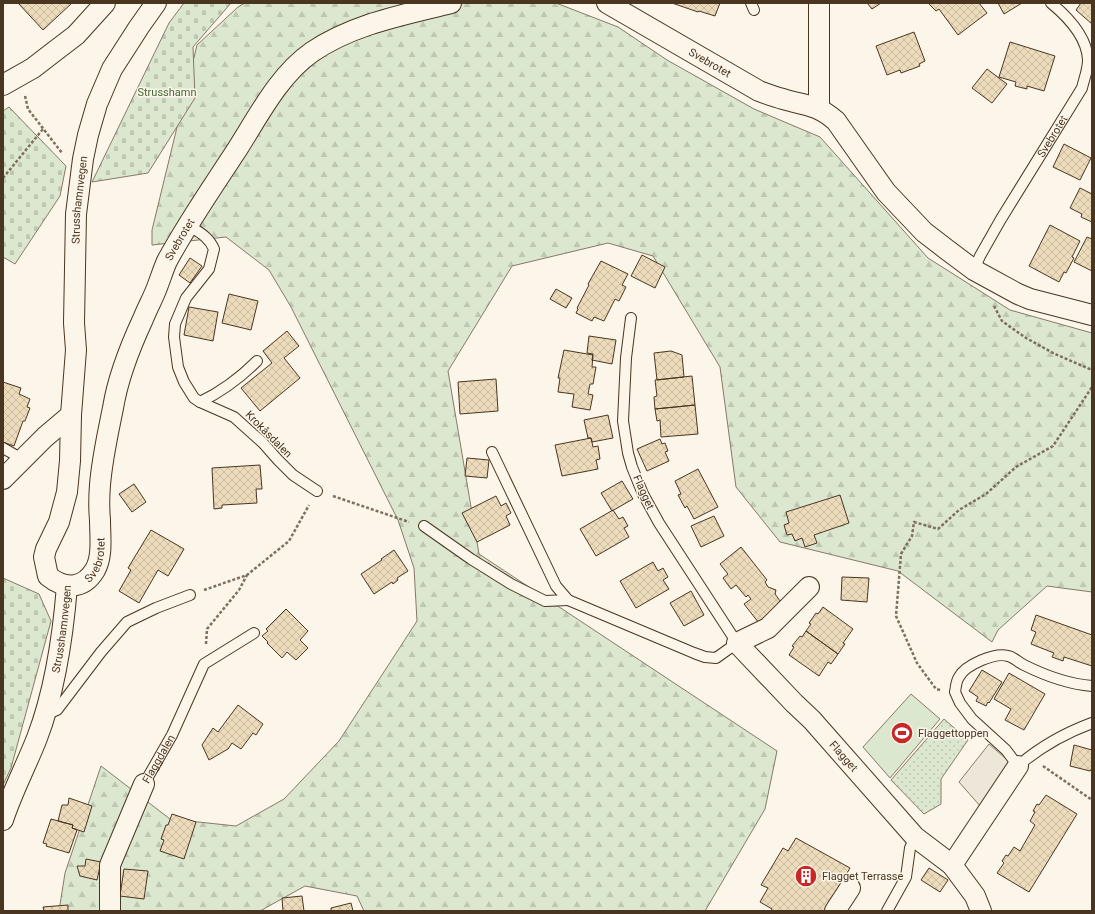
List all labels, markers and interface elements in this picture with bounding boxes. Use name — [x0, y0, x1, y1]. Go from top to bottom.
street label: Svebrotet — [686, 46, 734, 81]
park label: Strusshamn — [137, 86, 197, 99]
street label: Svebrotet — [1035, 113, 1071, 160]
street label: Strusshamnvegen — [69, 155, 90, 244]
street label: Svebrotet — [162, 216, 198, 263]
street label: Krokåsdalen — [243, 408, 295, 460]
street label: Flagget — [630, 473, 657, 512]
street label: Svebrotet — [82, 537, 108, 585]
street label: Strusshamnvegen — [50, 585, 74, 674]
sports icon: Flaggettoppen — [889, 720, 915, 746]
place label: Flaggettoppen — [918, 727, 989, 740]
street label: Flaggdalen — [140, 732, 178, 786]
street label: Flagget — [826, 738, 861, 775]
building icon: Flagget Terrasse — [793, 863, 819, 889]
place label: Flagget Terrasse — [822, 870, 903, 883]

